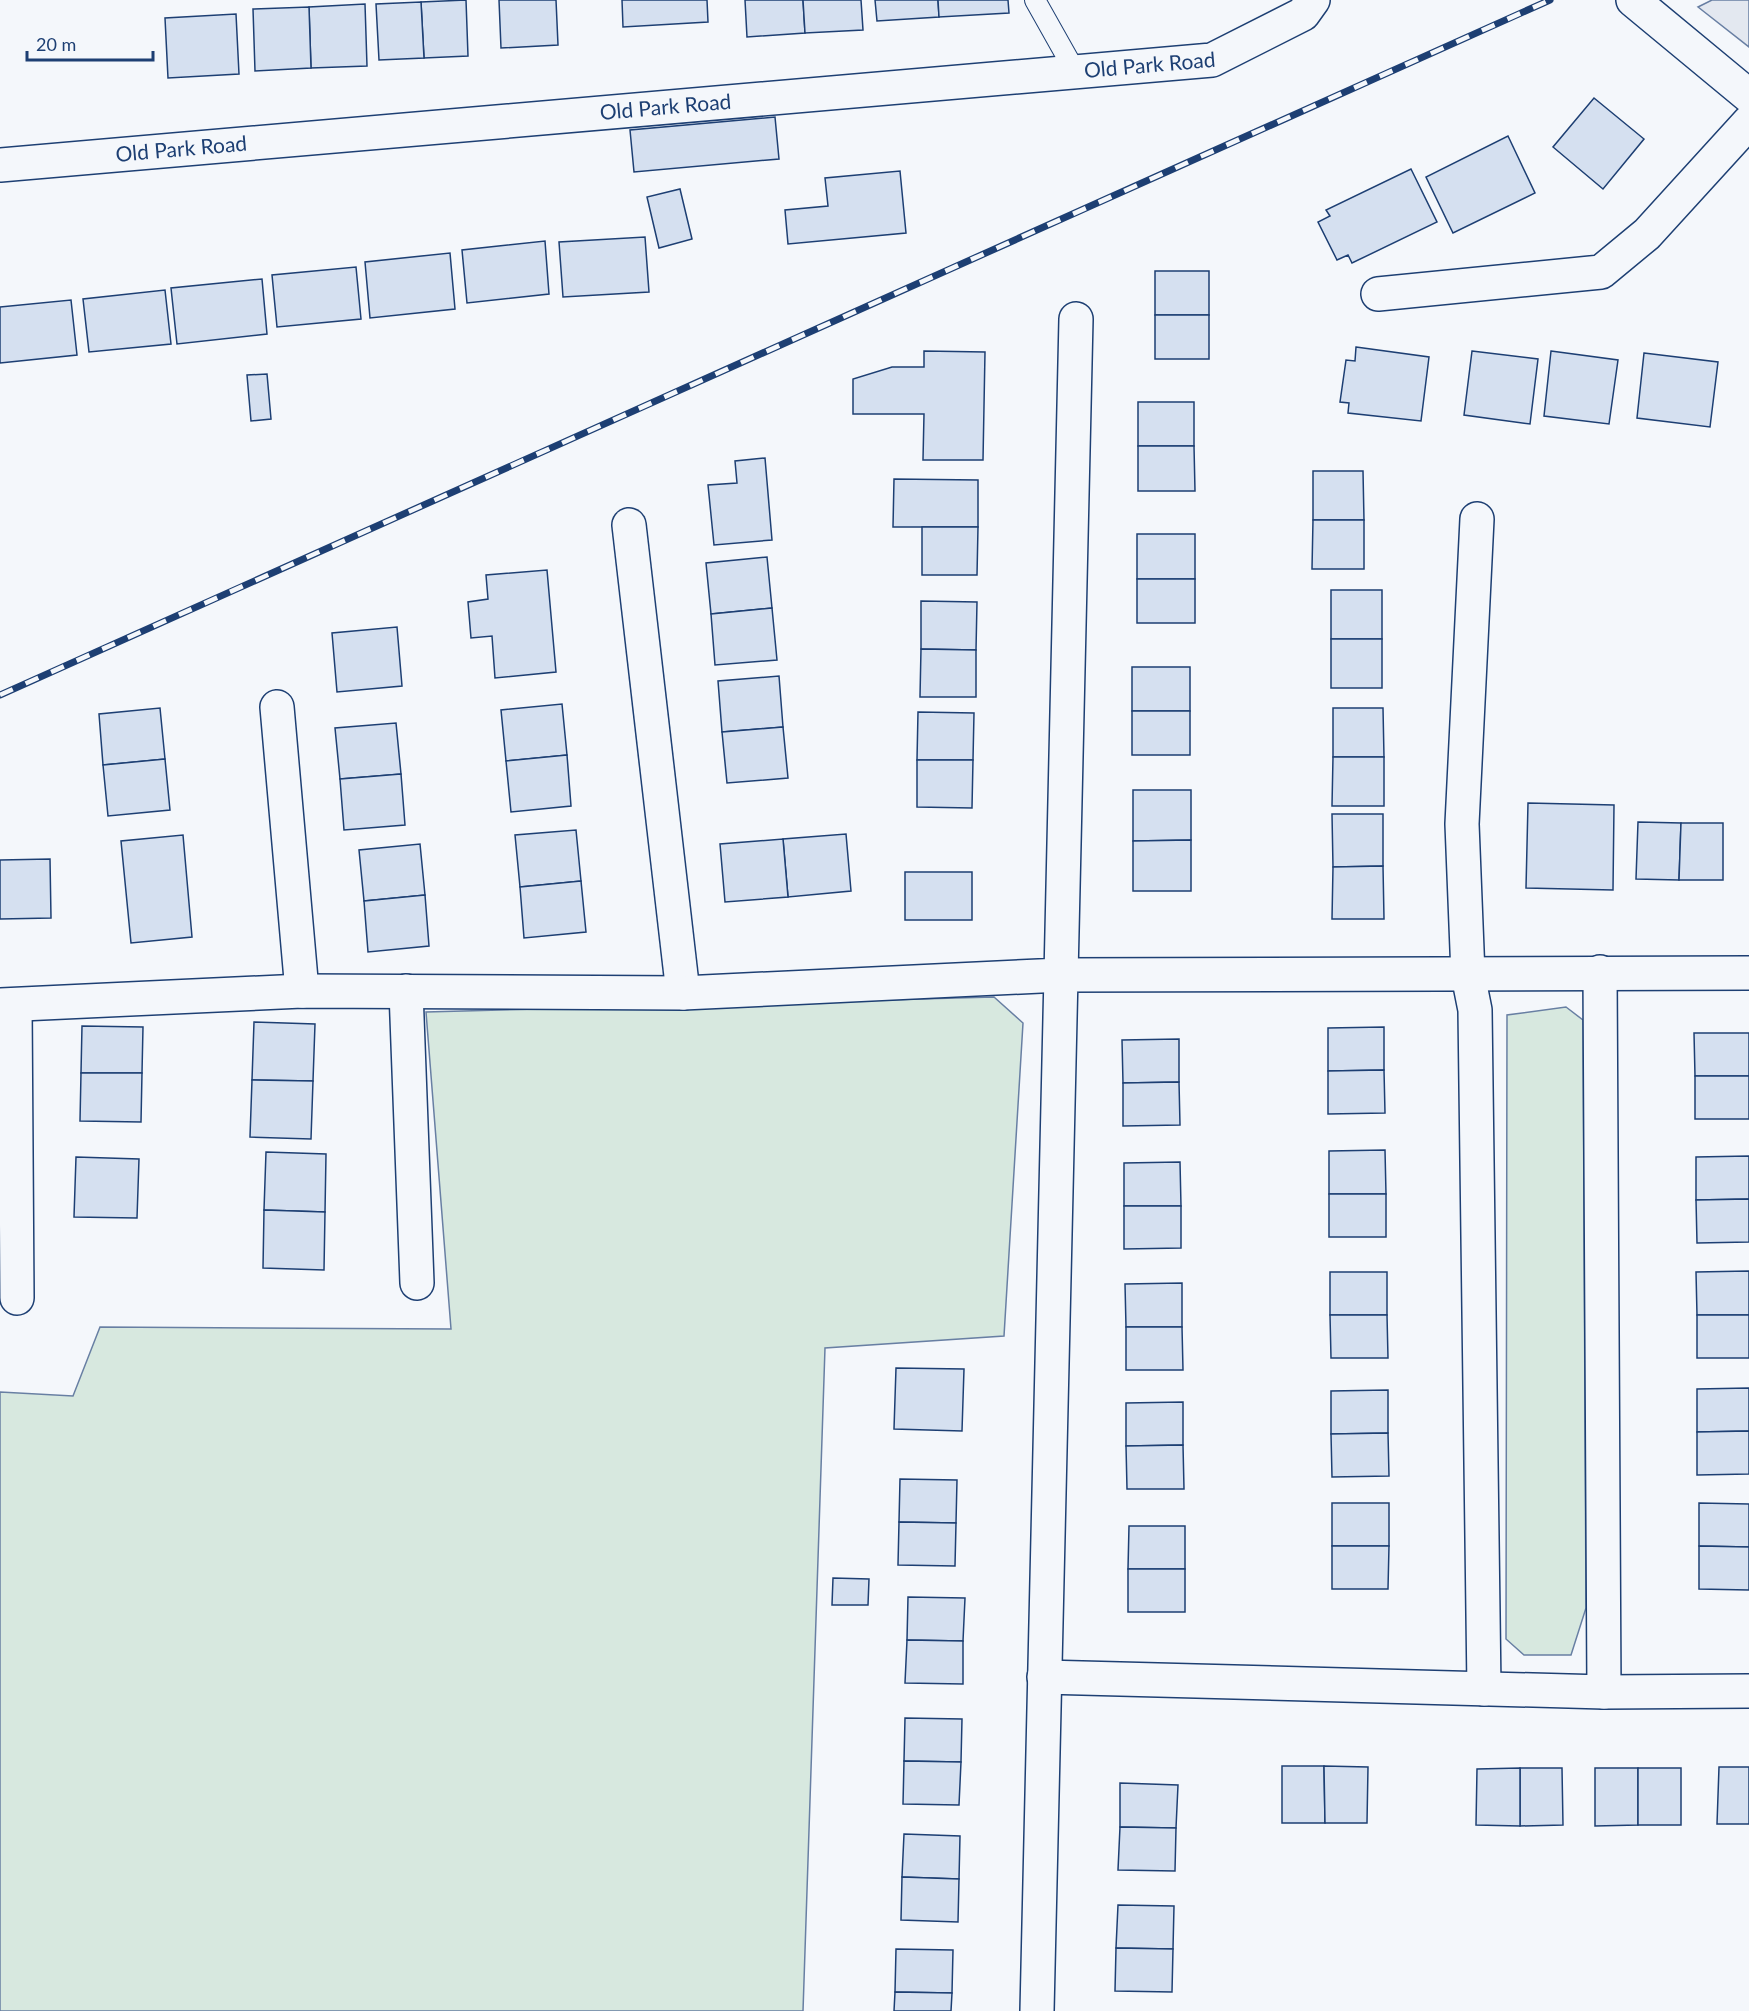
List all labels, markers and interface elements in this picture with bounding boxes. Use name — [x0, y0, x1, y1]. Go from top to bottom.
scale bar — [27, 24, 153, 62]
text: 20 m — [36, 33, 76, 55]
street label: Old Park Road — [1083, 46, 1216, 82]
street label: Old Park Road — [599, 88, 732, 124]
street label: Old Park Road — [114, 130, 248, 166]

